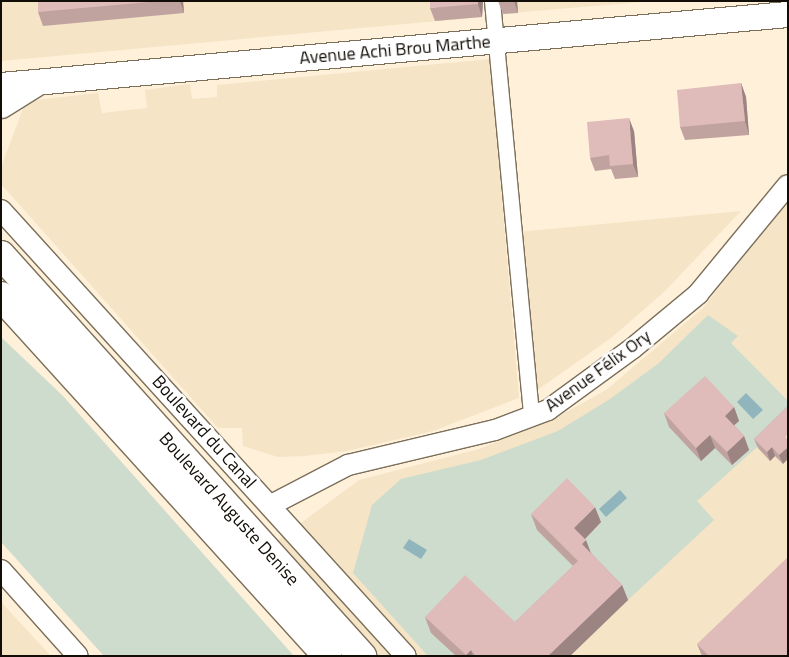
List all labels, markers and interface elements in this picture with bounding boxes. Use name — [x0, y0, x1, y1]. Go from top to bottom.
street label: Avenue Achi Brou Marthe — [298, 31, 492, 69]
street label: Avenue Félix Ory — [541, 325, 655, 417]
street label: Boulevard du Canal — [147, 371, 261, 493]
street label: Boulevard Auguste Denise — [154, 428, 304, 590]

